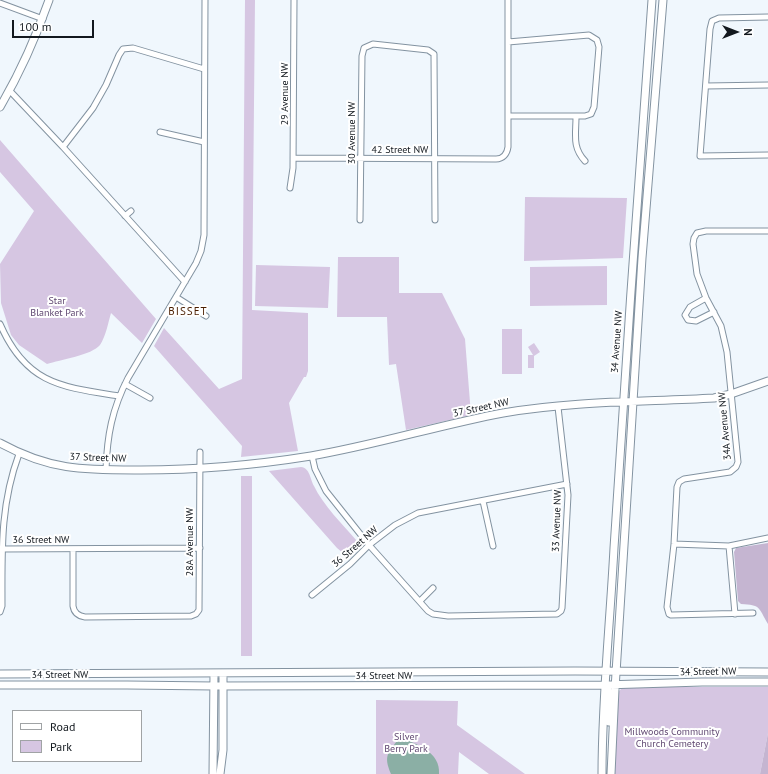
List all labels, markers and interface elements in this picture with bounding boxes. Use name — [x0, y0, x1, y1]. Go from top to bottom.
scale bar — [14, 12, 96, 38]
north arrow — [716, 12, 756, 52]
text: 100 m — [19, 19, 52, 34]
text: N — [741, 28, 755, 36]
street label: 29 Avenue NW — [279, 63, 291, 125]
street label: 30 Avenue NW — [346, 102, 358, 164]
street label: 42 Street NW — [372, 144, 428, 156]
park label: Star Blanket Park — [30, 295, 84, 318]
district label: BISSET — [168, 305, 208, 319]
street label: 34 Avenue NW — [609, 310, 625, 374]
street label: 34A Avenue NW — [716, 391, 734, 461]
street label: 37 Street NW — [452, 396, 510, 420]
street label: 37 Street NW — [69, 451, 127, 465]
street label: 33 Avenue NW — [550, 490, 564, 552]
street label: 28A Avenue NW — [184, 508, 196, 576]
street label: 36 Street NW — [330, 524, 380, 570]
street label: 36 Street NW — [13, 534, 69, 546]
street label: 34 Street NW — [680, 666, 736, 678]
street label: 34 Street NW — [32, 669, 88, 681]
street label: 34 Street NW — [356, 670, 412, 682]
legend — [12, 710, 142, 762]
text: Road — [50, 719, 75, 734]
park label: Millwoods Community Church Cemetery — [624, 726, 720, 750]
park label: Silver Berry Park — [384, 731, 428, 754]
text: Park — [50, 739, 72, 754]

